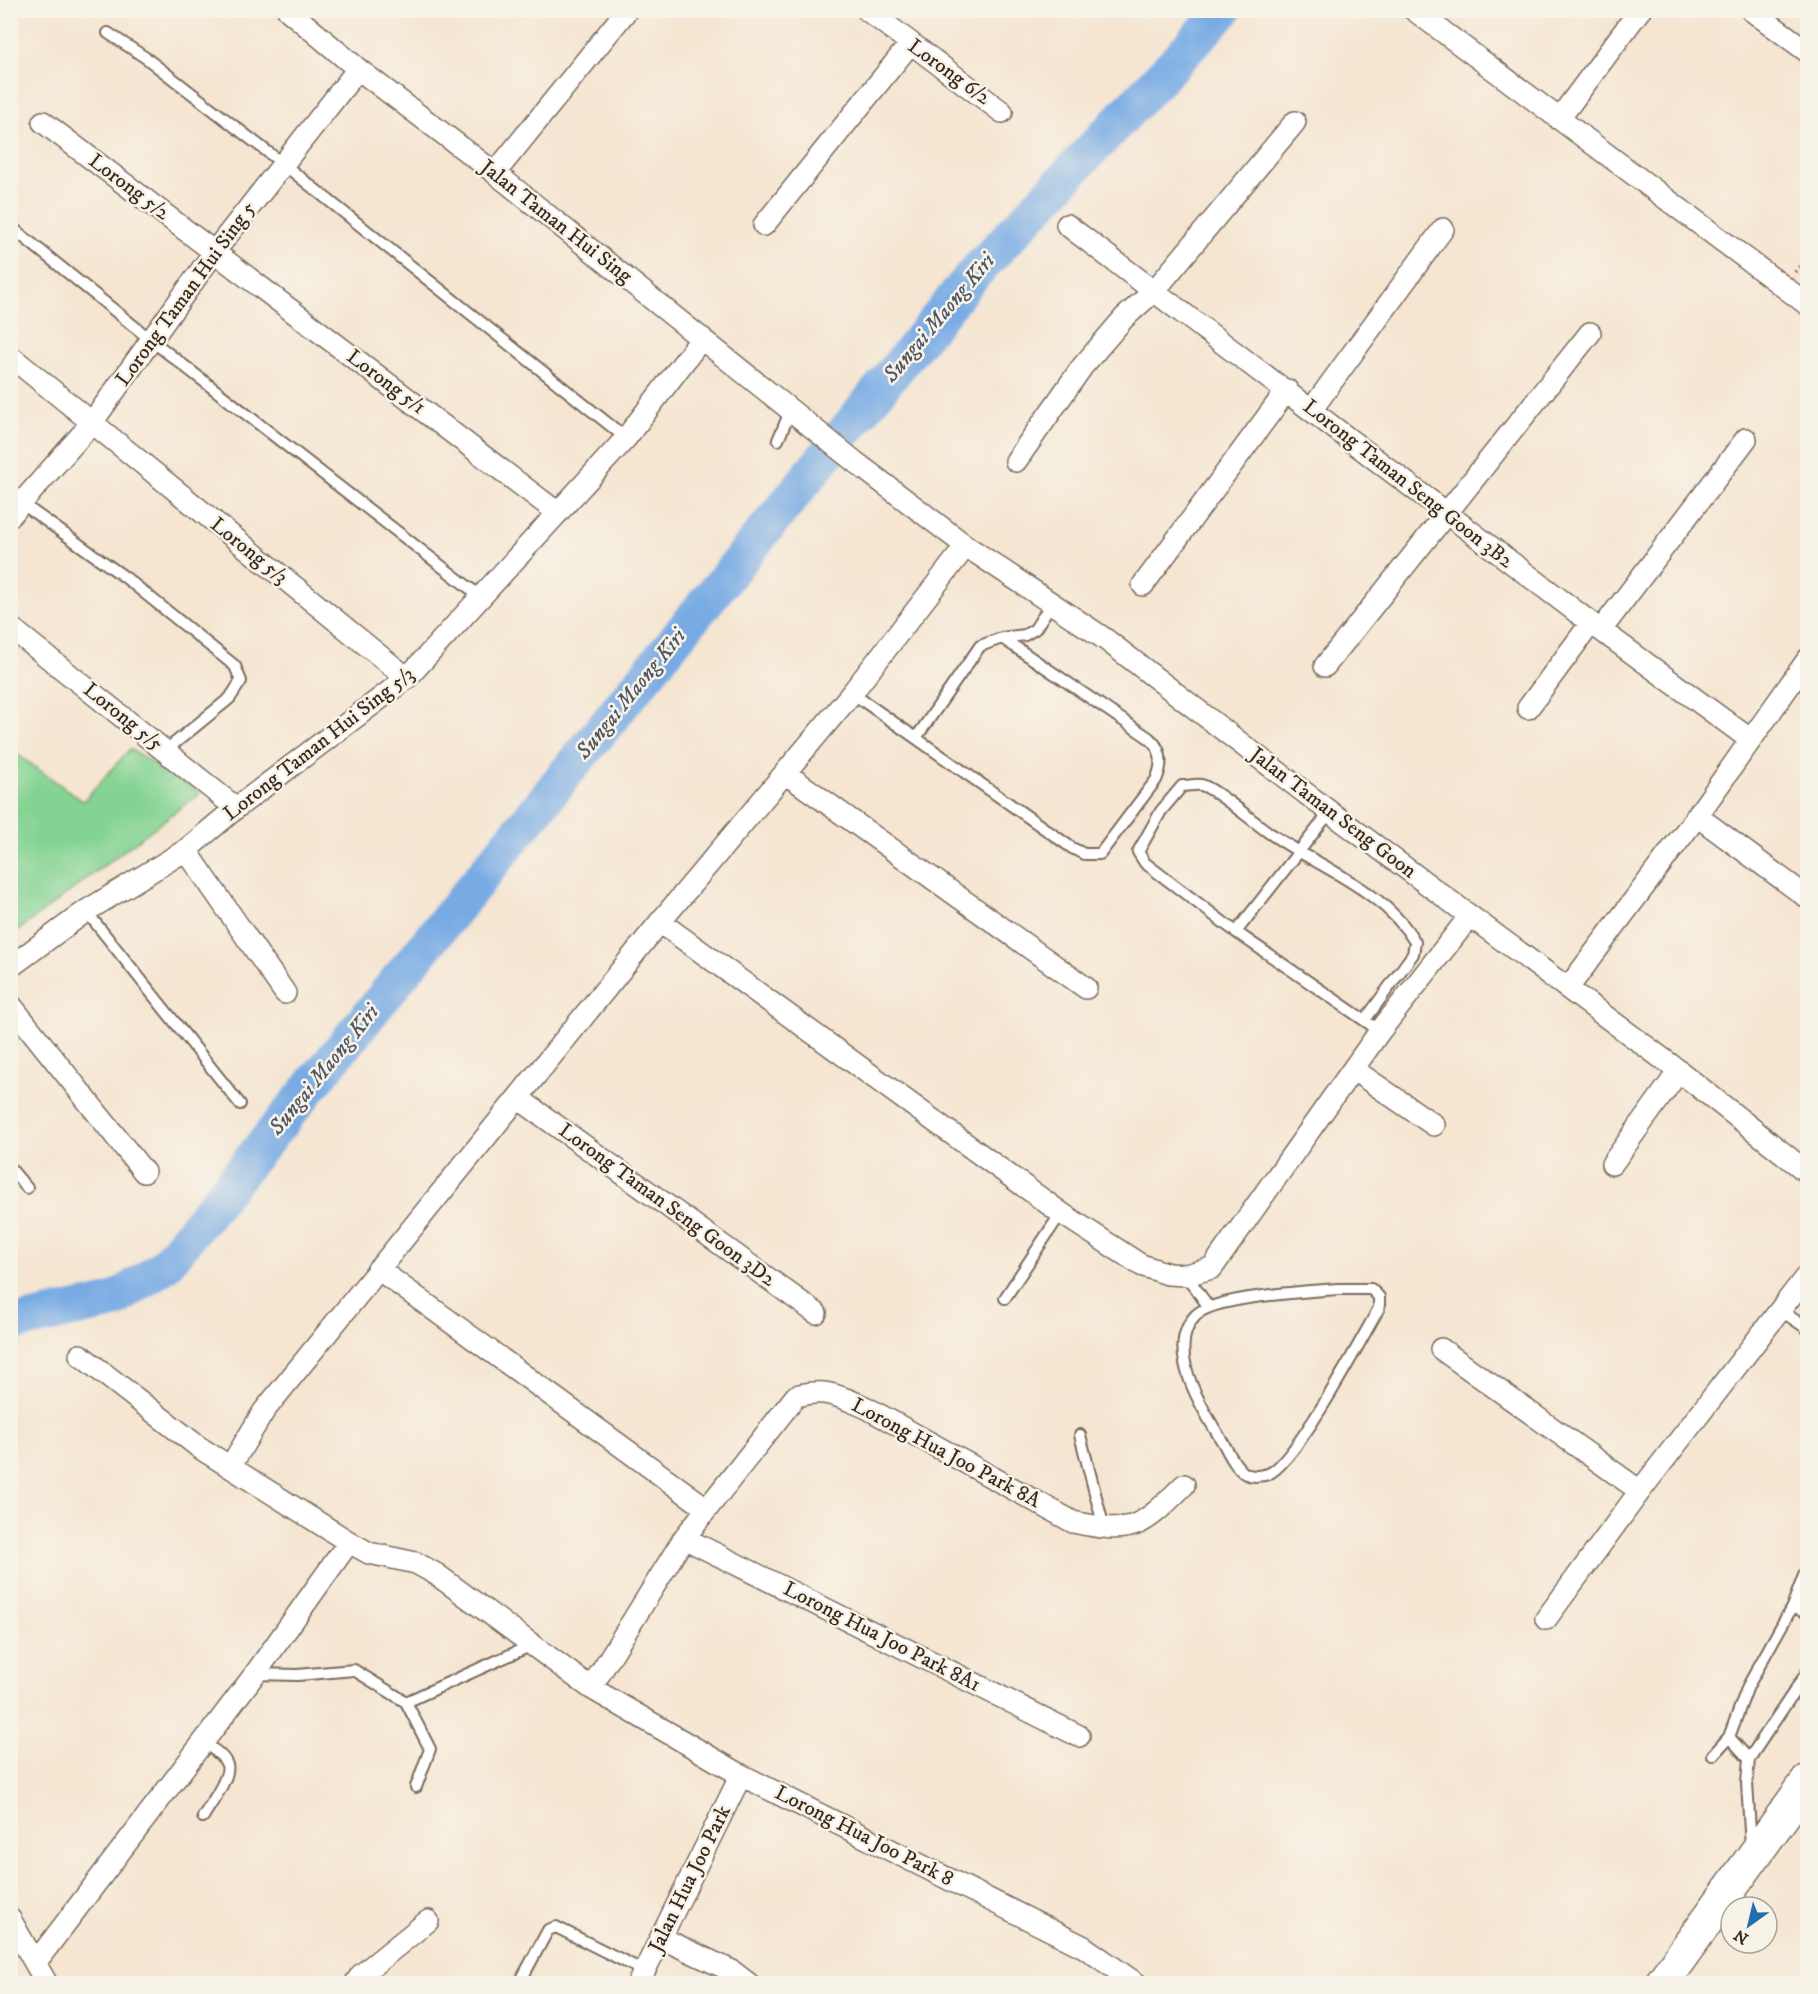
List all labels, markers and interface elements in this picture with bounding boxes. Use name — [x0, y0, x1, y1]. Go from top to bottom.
street label: Lorong 6/2 — [903, 33, 996, 111]
street label: Lorong 5/2 — [83, 148, 175, 226]
street label: Jalan Taman Hui Sing — [473, 153, 638, 290]
street label: Lorong Taman Hui Sing 5 — [110, 197, 262, 391]
water label: Sungai Maong Kiri — [877, 247, 1002, 389]
street label: Lorong 5/1 — [341, 344, 431, 420]
street label: Lorong Taman Seng Goon 3B2 — [1298, 394, 1519, 575]
street label: Lorong 5/3 — [205, 512, 293, 590]
water label: Sungai Maong Kiri — [569, 622, 693, 766]
street label: Lorong Taman Hui Sing 5/3 — [218, 661, 420, 827]
street label: Lorong 5/5 — [78, 677, 168, 757]
street label: Jalan Taman Seng Goon — [1243, 741, 1422, 884]
water label: Sungai Maong Kiri — [262, 998, 386, 1142]
street label: Lorong Taman Seng Goon 3D2 — [553, 1118, 781, 1293]
street label: Lorong Hua Joo Park 8A — [847, 1392, 1046, 1514]
street label: Lorong Hua Joo Park 8A1 — [779, 1576, 985, 1698]
street label: Lorong Hua Joo Park 8 — [770, 1780, 958, 1892]
street label: Jalan Hua Joo Park — [642, 1801, 737, 1959]
north arrow — [1719, 1895, 1779, 1955]
text: N — [1730, 1925, 1752, 1949]

